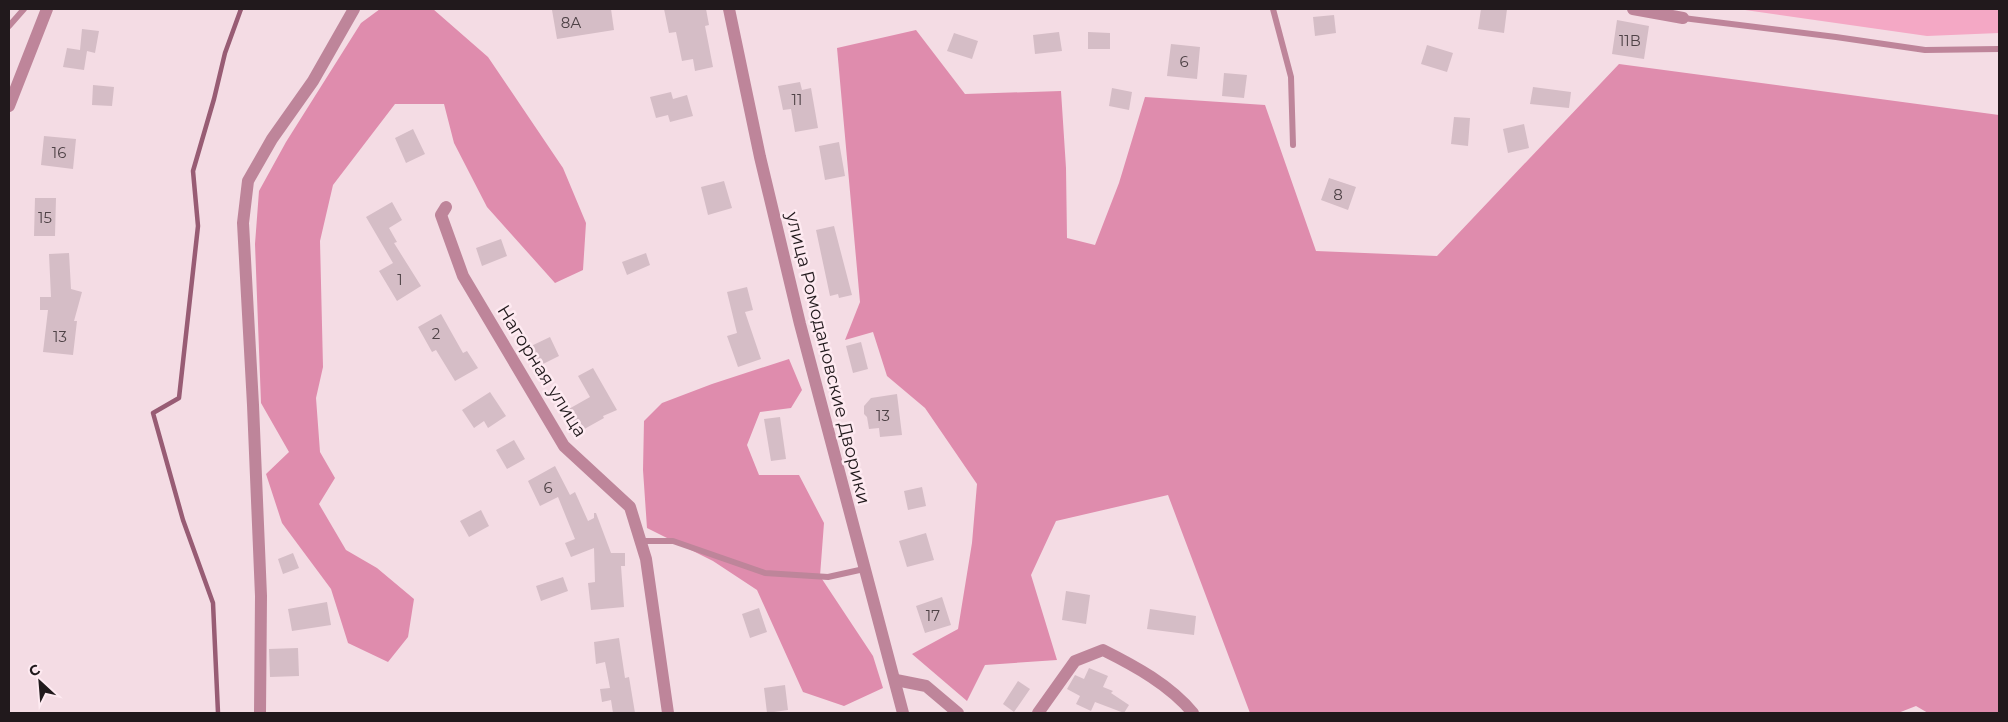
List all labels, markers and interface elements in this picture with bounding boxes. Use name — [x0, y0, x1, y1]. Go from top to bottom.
house number: 8А — [561, 13, 581, 32]
house number: 11В — [1619, 31, 1641, 50]
house number: 6 — [1179, 52, 1189, 71]
house number: 11 — [792, 90, 802, 109]
house number: 16 — [52, 143, 66, 162]
house number: 8 — [1333, 185, 1343, 204]
house number: 15 — [38, 208, 52, 227]
street label: улица Ромодановские Дворики — [781, 209, 875, 506]
house number: 1 — [397, 270, 403, 289]
street label: Нагорная улица — [492, 301, 592, 441]
house number: 2 — [432, 324, 440, 343]
house number: 13 — [53, 327, 67, 346]
house number: 13 — [876, 406, 890, 425]
house number: 6 — [543, 478, 553, 497]
house number: 17 — [926, 606, 940, 625]
north arrow — [15, 657, 65, 707]
text: С — [26, 660, 43, 681]

